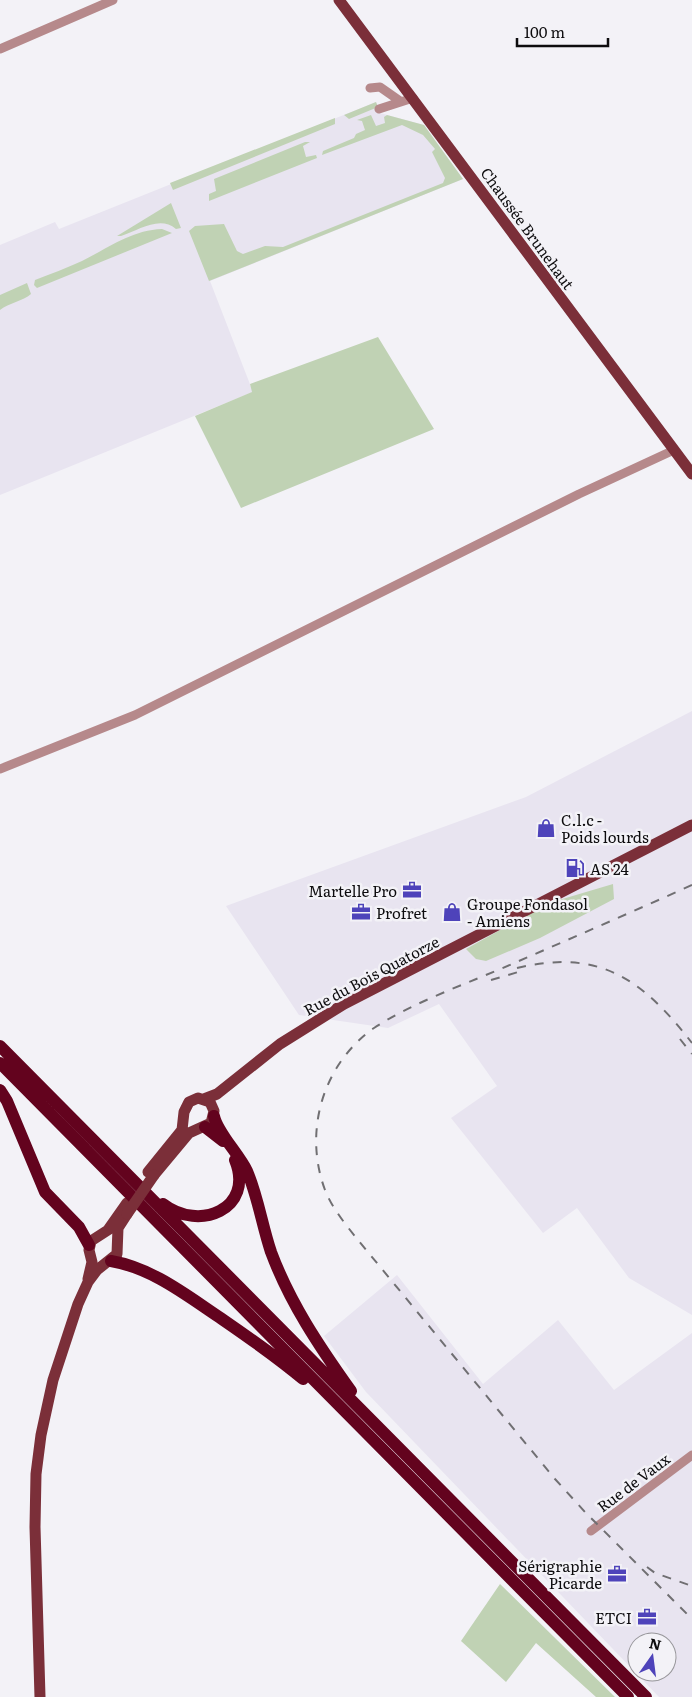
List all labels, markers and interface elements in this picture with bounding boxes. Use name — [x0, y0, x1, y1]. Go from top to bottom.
scale bar — [517, 15, 608, 47]
text: 100 m — [524, 20, 565, 43]
street label: Chaussée Brunehaut — [476, 162, 580, 294]
place label: C.l.c - Poids lourds — [561, 808, 649, 848]
shop icon: C.l.c - Poids lourds — [535, 817, 557, 839]
fuel station icon: AS 24 — [564, 857, 586, 879]
place label: AS 24 — [590, 857, 629, 880]
place label: Martelle Pro — [308, 879, 397, 902]
office icon: Martelle Pro — [401, 879, 423, 901]
place label: Groupe Fondasol - Amiens — [467, 892, 588, 932]
office icon: Profret — [350, 901, 372, 923]
place label: Profret — [376, 901, 427, 924]
shop icon: Groupe Fondasol - Amiens — [441, 901, 463, 923]
street label: Rue du Bois Quatorze — [299, 929, 443, 1021]
street label: Rue de Vaux — [592, 1447, 675, 1517]
place label: Sérigraphie Picarde — [518, 1554, 602, 1594]
office icon: Sérigraphie Picarde — [606, 1563, 628, 1585]
place label: ETCI — [595, 1606, 632, 1629]
office icon: ETCI — [636, 1606, 658, 1628]
north arrow — [627, 1632, 677, 1682]
text: N — [647, 1632, 664, 1655]

